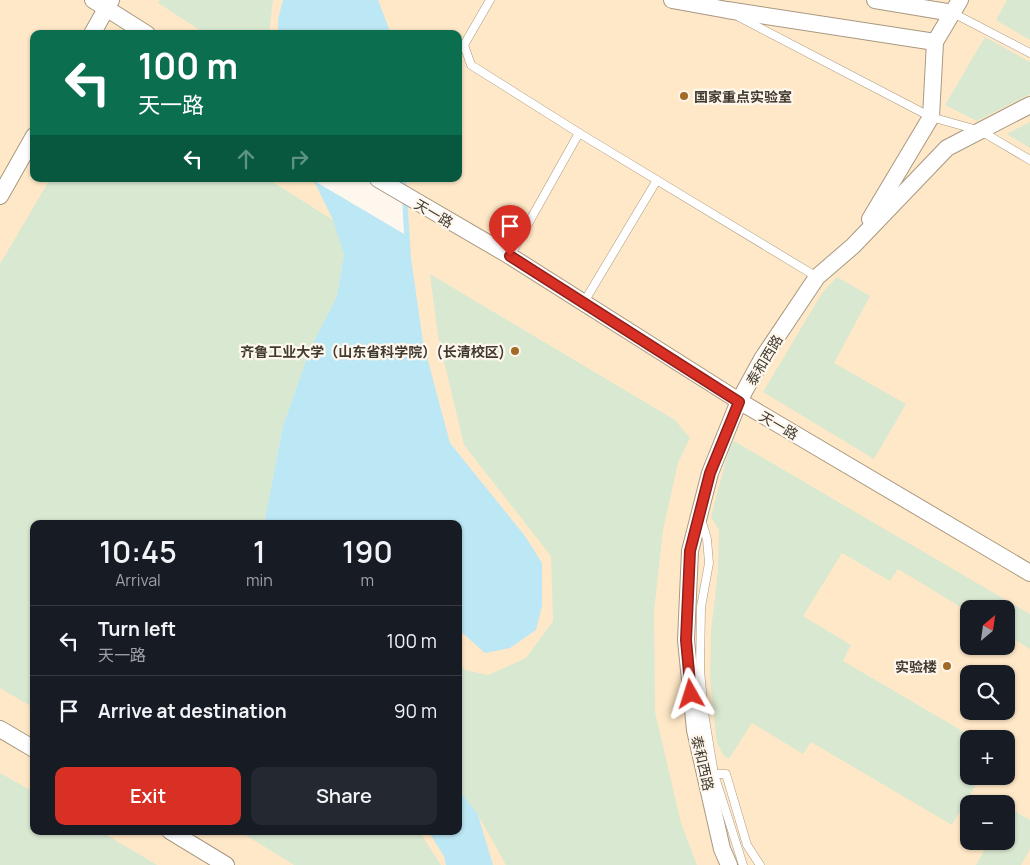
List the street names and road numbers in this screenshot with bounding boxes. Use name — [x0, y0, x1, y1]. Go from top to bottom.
street label: 天一路 — [411, 194, 457, 232]
street label: 泰和西路 — [741, 331, 787, 389]
street label: 天一路 — [756, 406, 802, 444]
street label: 泰和西路 — [687, 734, 719, 792]

